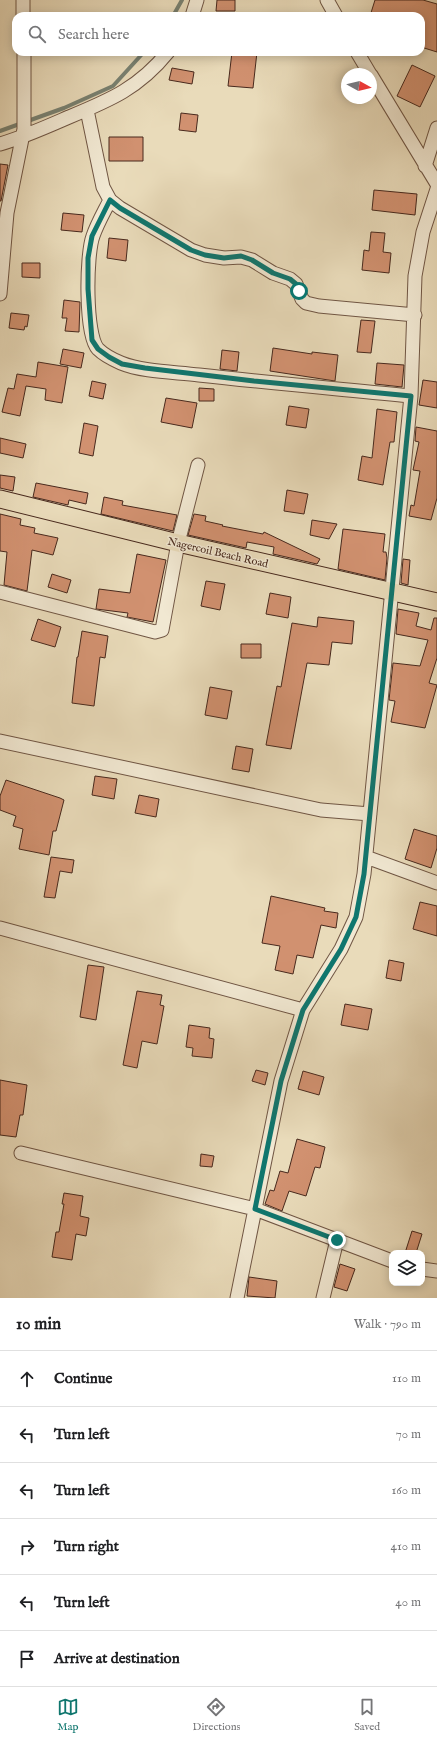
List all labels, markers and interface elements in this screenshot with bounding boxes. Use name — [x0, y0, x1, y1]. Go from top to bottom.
search box — [12, 12, 425, 56]
icon: search — [26, 23, 48, 45]
text: Search here — [58, 25, 129, 44]
north arrow — [341, 68, 377, 104]
route start — [290, 282, 308, 300]
street label: Nagercoil Beach Road — [166, 535, 270, 571]
route end — [328, 1231, 346, 1249]
map controls — [389, 1250, 425, 1286]
button: layers — [389, 1250, 425, 1286]
text: 10 min — [16, 1314, 61, 1335]
text: Walk · 790 m — [354, 1316, 421, 1333]
icon: ahead — [16, 1368, 38, 1390]
text: Continue — [54, 1369, 112, 1388]
text: 110 m — [392, 1370, 421, 1387]
icon: left — [16, 1424, 38, 1446]
text: Turn left — [54, 1425, 110, 1444]
text: 70 m — [396, 1426, 421, 1443]
icon: left — [16, 1480, 38, 1502]
text: Turn left — [54, 1481, 110, 1500]
text: 160 m — [391, 1482, 421, 1499]
icon: right — [16, 1536, 38, 1558]
text: Turn right — [54, 1537, 119, 1556]
text: 410 m — [391, 1538, 421, 1555]
icon: left — [16, 1592, 38, 1614]
text: Turn left — [54, 1593, 110, 1612]
text: 40 m — [395, 1594, 421, 1611]
icon: arrive — [16, 1648, 38, 1670]
text: Arrive at destination — [54, 1649, 180, 1668]
tab: Map — [57, 1696, 79, 1734]
tab: Directions — [193, 1696, 240, 1734]
tab: Saved — [354, 1696, 380, 1734]

